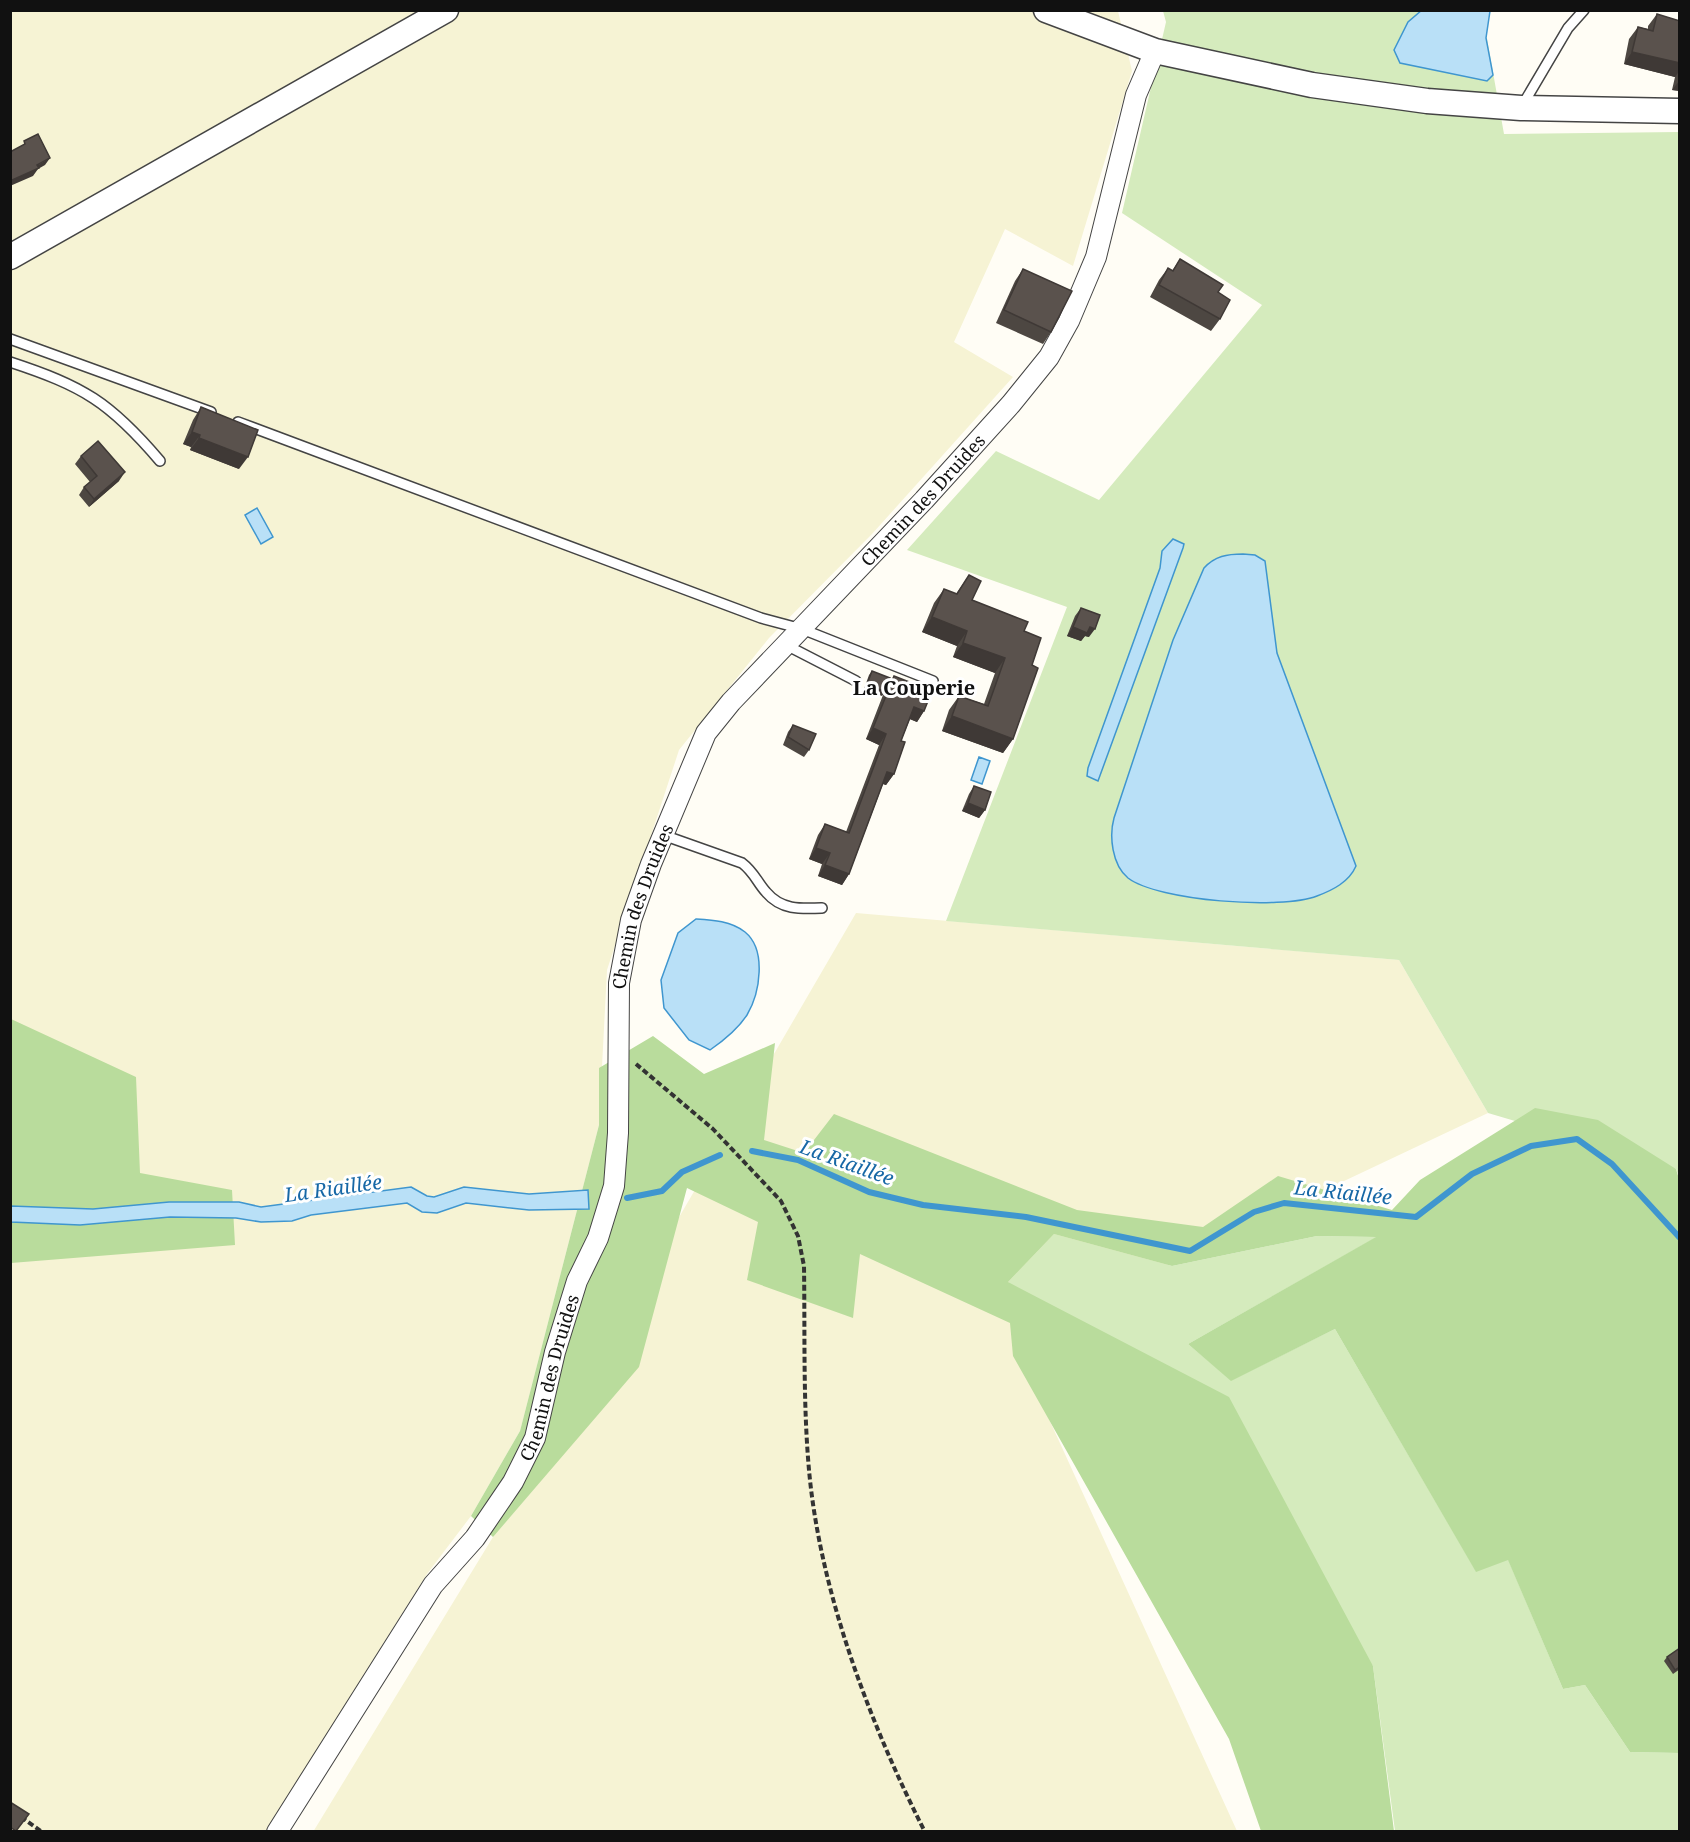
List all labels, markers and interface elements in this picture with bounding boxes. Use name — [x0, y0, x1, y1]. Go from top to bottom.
street label: Chemin des Druides — [855, 429, 990, 571]
district label: La Couperie — [853, 674, 975, 701]
street label: Chemin des Druides — [607, 820, 679, 989]
water label: La Riaillée — [795, 1132, 898, 1192]
water label: La Riaillée — [282, 1168, 384, 1208]
water label: La Riaillée — [1292, 1173, 1393, 1211]
street label: Chemin des Druides — [513, 1291, 584, 1465]

